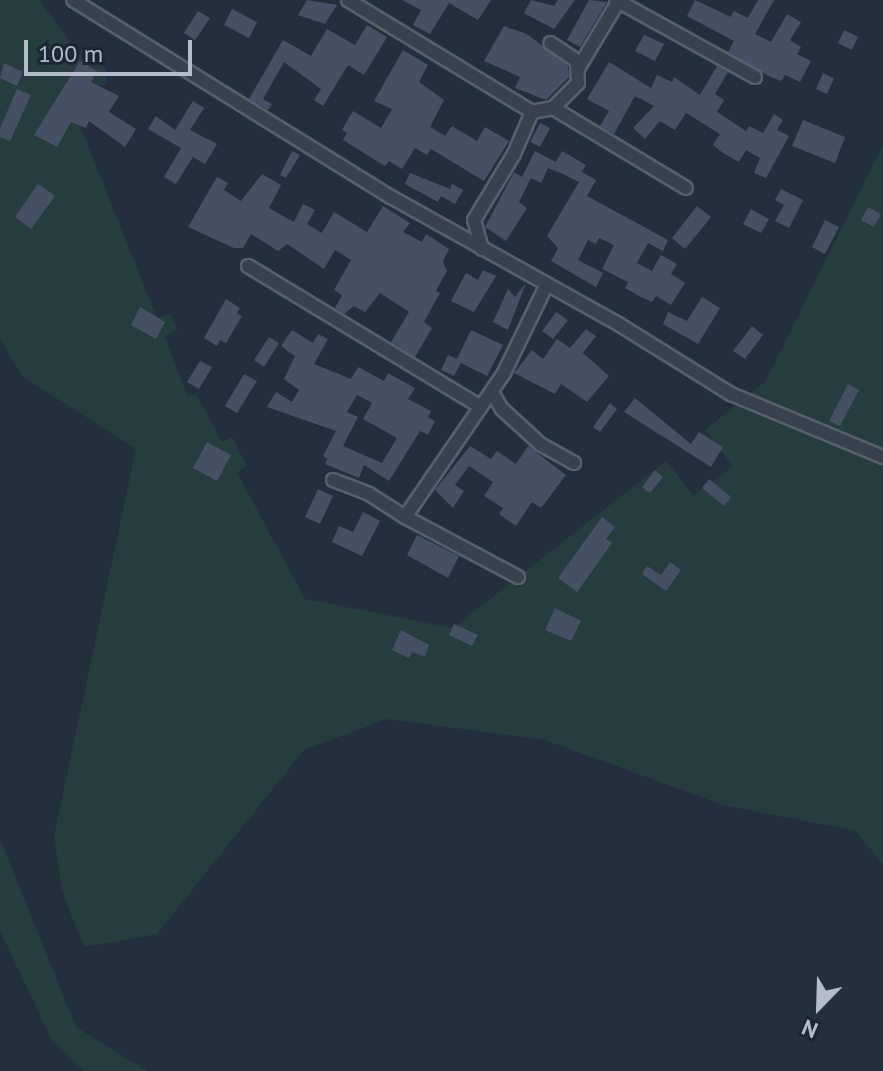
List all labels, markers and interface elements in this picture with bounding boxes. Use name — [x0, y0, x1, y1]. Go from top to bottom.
scale bar — [28, 24, 196, 74]
text: 100 m — [38, 38, 103, 69]
north arrow — [779, 967, 859, 1047]
text: N — [797, 1013, 822, 1045]

